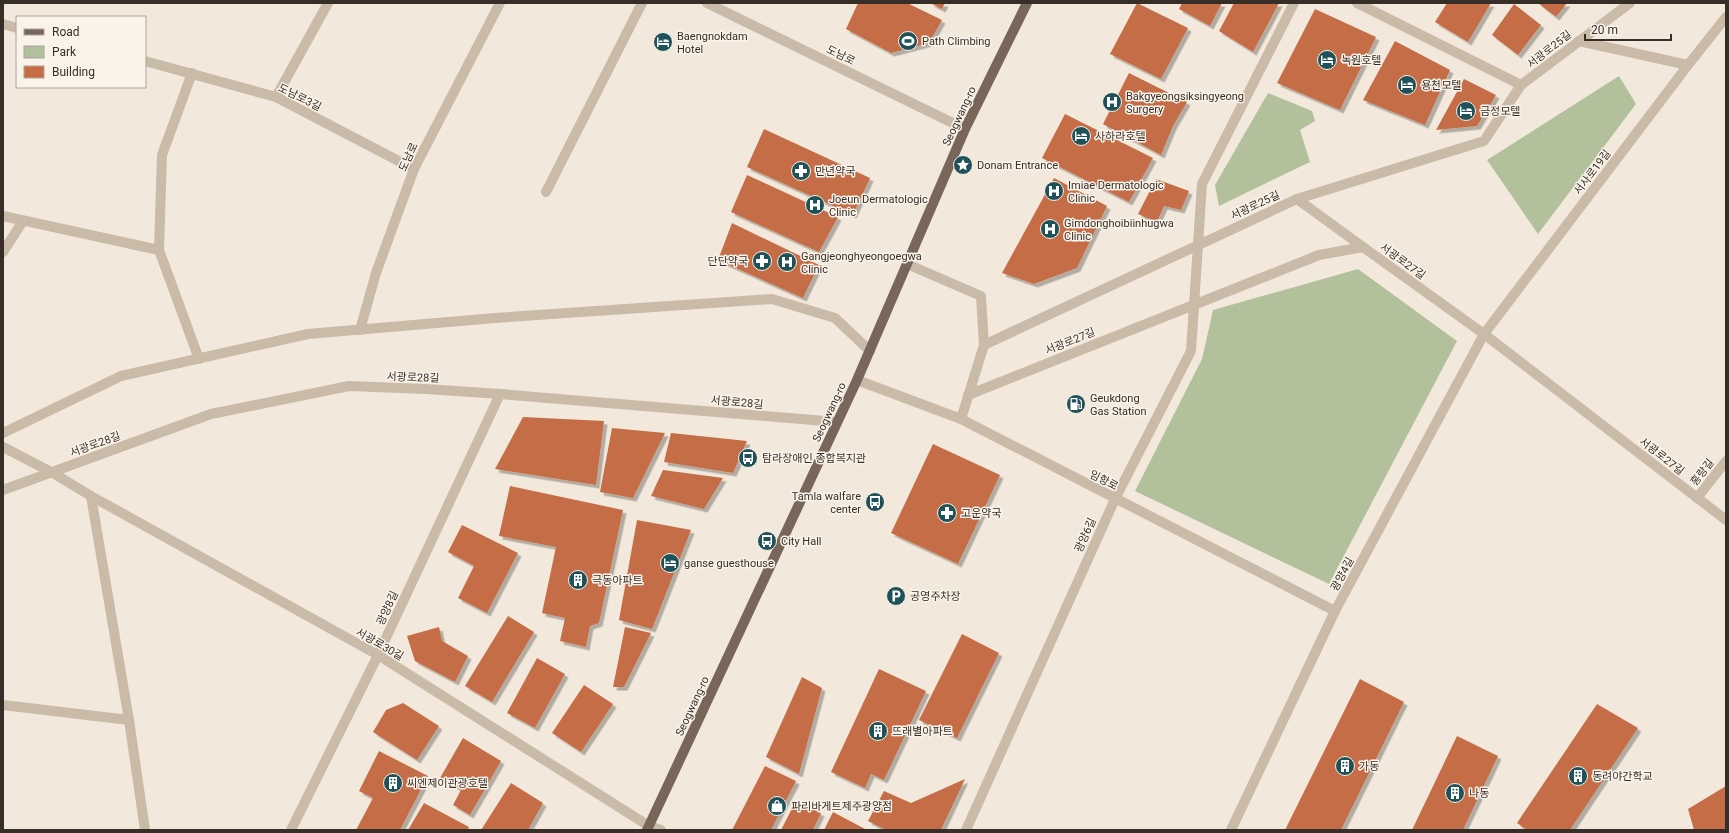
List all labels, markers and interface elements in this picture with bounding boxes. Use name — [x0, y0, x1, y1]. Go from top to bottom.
legend — [16, 16, 146, 88]
scale bar — [1585, 16, 1671, 42]
text: 20 m — [1591, 23, 1618, 37]
text: Road — [52, 25, 80, 39]
street label: 서광로25길 — [1524, 28, 1574, 71]
place label: Baengnokdam Hotel — [677, 30, 748, 56]
sports icon: Path Climbing — [897, 30, 919, 52]
hotel icon: Baengnokdam Hotel — [652, 31, 674, 53]
place label: Path Climbing — [922, 35, 991, 48]
street label: 도남로 — [824, 43, 857, 68]
text: Park — [52, 45, 77, 59]
hotel icon: 녹원호텔 — [1316, 49, 1338, 71]
place label: 녹원호텔 — [1341, 54, 1381, 67]
text: Building — [52, 65, 95, 79]
hotel icon: 용천모텔 — [1396, 74, 1418, 96]
place label: 용천모텔 — [1421, 79, 1461, 92]
street label: 도남로3길 — [276, 81, 324, 114]
street label: Seogwang-ro — [940, 84, 979, 148]
place label: Bakgyeongsiksingyeong Surgery — [1126, 90, 1244, 116]
hospital icon: Bakgyeongsiksingyeong Surgery — [1101, 91, 1123, 113]
hotel icon: 금정모텔 — [1455, 100, 1477, 122]
place label: 금정모텔 — [1480, 105, 1520, 118]
hotel icon: 사하라호텔 — [1070, 125, 1092, 147]
place label: 사하라호텔 — [1095, 130, 1146, 143]
street label: 도남로 — [396, 141, 421, 174]
street label: 서사로19길 — [1571, 147, 1613, 197]
place icon: Donam Entrance — [952, 154, 974, 176]
place label: Donam Entrance — [977, 159, 1058, 172]
pharmacy icon: 만년약국 — [790, 160, 812, 182]
place label: 만년약국 — [815, 165, 855, 178]
place label: Imiae Dermatologic Clinic — [1068, 179, 1164, 205]
hospital icon: Imiae Dermatologic Clinic — [1043, 180, 1065, 202]
street label: 서광로25길 — [1229, 188, 1282, 223]
place label: Joeun Dermatologic Clinic — [829, 193, 928, 219]
hospital icon: Joeun Dermatologic Clinic — [804, 194, 826, 216]
place label: Gimdonghoibiinhugwa Clinic — [1064, 217, 1174, 243]
hospital icon: Gimdonghoibiinhugwa Clinic — [1039, 218, 1061, 240]
street label: 서광로27길 — [1378, 241, 1428, 282]
pharmacy icon: 단단약국 — [751, 250, 773, 272]
place label: Gangjeonghyeongoegwa Clinic — [801, 250, 922, 276]
hospital icon: Gangjeonghyeongoegwa Clinic — [776, 251, 798, 273]
place label: 단단약국 — [708, 255, 748, 268]
street label: 서광로27길 — [1043, 326, 1097, 357]
street label: 서광로28길 — [386, 370, 440, 385]
street label: Seogwang-ro — [810, 380, 849, 444]
place label: Geukdong Gas Station — [1090, 392, 1147, 418]
fuel station icon: Geukdong Gas Station — [1065, 393, 1087, 415]
street label: 서광로28길 — [710, 394, 764, 411]
street label: 서광로28길 — [68, 429, 122, 460]
street label: 서광로27길 — [1637, 435, 1687, 478]
bus stop icon: 탐라장애인 종합복지관 — [737, 447, 759, 469]
place label: 탐라장애인 종합복지관 — [762, 452, 866, 465]
street label: 홍랑길 — [1688, 456, 1717, 488]
street label: 임항로 — [1087, 468, 1120, 493]
place label: Tamla walfare center — [792, 490, 861, 516]
bus stop icon: Tamla walfare center — [864, 491, 886, 513]
pharmacy icon: 고운약국 — [936, 502, 958, 524]
place label: 고운약국 — [961, 507, 1001, 520]
street label: 광양6길 — [1072, 516, 1099, 555]
bus stop icon: City Hall — [756, 530, 778, 552]
place label: City Hall — [781, 535, 822, 548]
hotel icon: ganse guesthouse — [659, 552, 681, 574]
street label: 광양4길 — [1328, 555, 1357, 593]
place label: ganse guesthouse — [684, 557, 774, 570]
building icon: 극동아파트 — [567, 569, 589, 591]
place label: 극동아파트 — [592, 574, 643, 587]
parking icon: 공영주차장 — [885, 585, 907, 607]
street label: 광양8길 — [374, 589, 401, 628]
place label: 공영주차장 — [910, 590, 961, 603]
street label: 서광로30길 — [354, 626, 406, 663]
street label: Seogwang-ro — [673, 674, 712, 738]
building icon: 뜨래별아파트 — [867, 720, 889, 742]
place label: 뜨래별아파트 — [892, 725, 953, 738]
building icon: 가동 — [1334, 755, 1356, 777]
place label: 가동 — [1359, 760, 1379, 773]
building icon: 동려야간학교 — [1567, 765, 1589, 787]
place label: 동려야간학교 — [1592, 770, 1653, 783]
building icon: 씨엔제이관광호텔 — [382, 772, 404, 794]
place label: 씨엔제이관광호텔 — [407, 777, 488, 790]
building icon: 나동 — [1444, 782, 1466, 804]
place label: 나동 — [1469, 787, 1489, 800]
shop icon: 파리바게트제주광양점 — [766, 795, 788, 817]
place label: 파리바게트제주광양점 — [791, 800, 892, 813]

